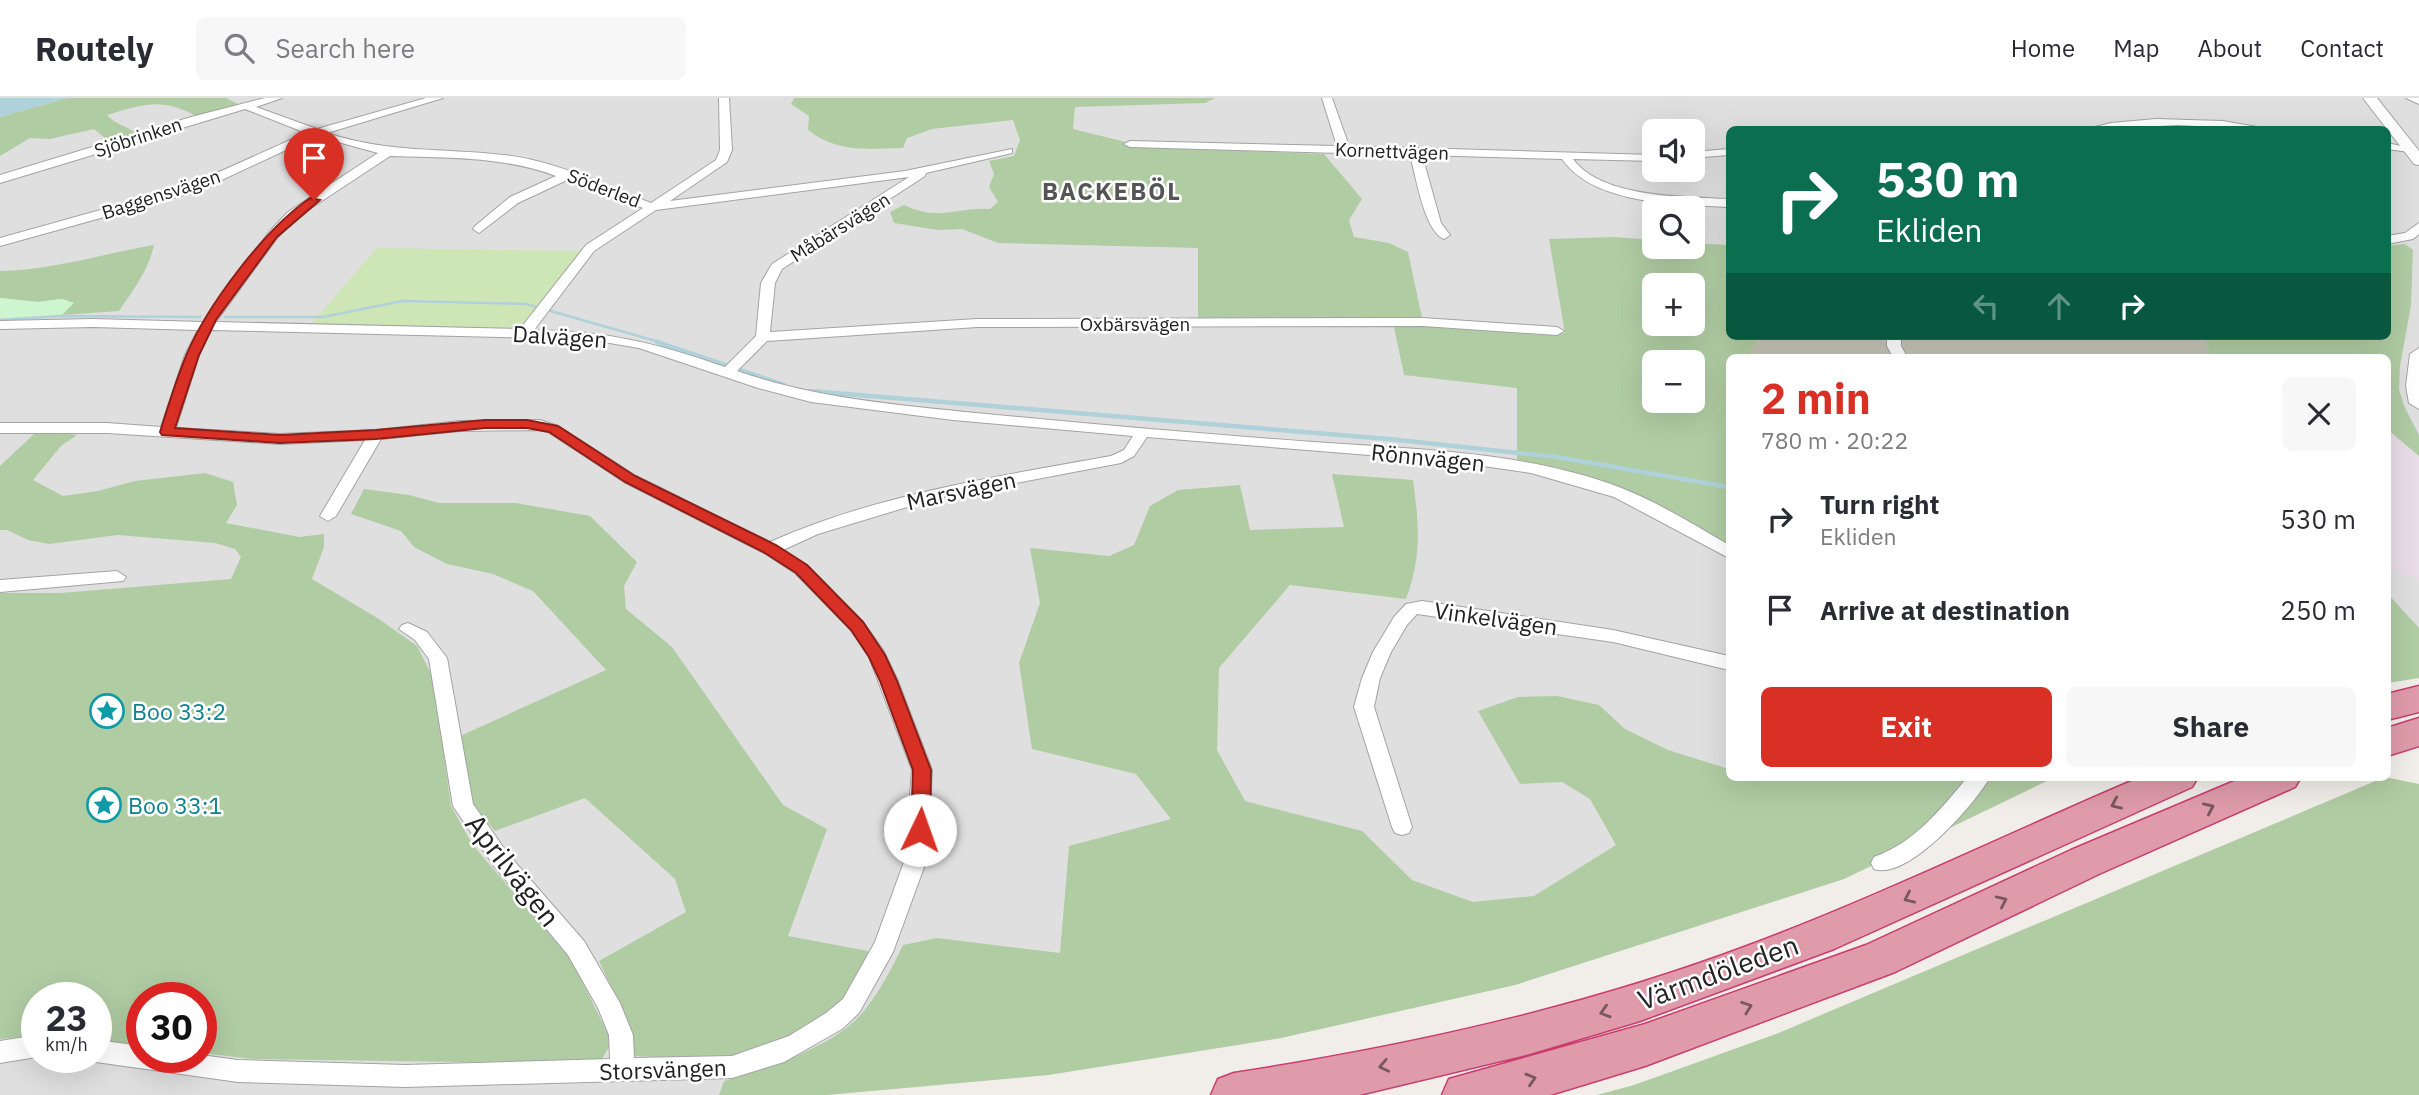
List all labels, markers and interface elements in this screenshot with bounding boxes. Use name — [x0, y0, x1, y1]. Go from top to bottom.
search box — [196, 17, 686, 80]
text: Routely — [35, 27, 154, 70]
icon: search — [220, 29, 258, 67]
text: Search here — [276, 31, 415, 65]
text: Home — [2011, 32, 2075, 64]
text: Map — [2113, 32, 2159, 64]
text: About — [2197, 32, 2262, 64]
text: Contact — [2300, 32, 2384, 64]
street label: Sjöbrinken — [91, 112, 185, 162]
map controls — [1642, 119, 1705, 413]
button: sound — [1642, 119, 1705, 182]
pin — [284, 128, 344, 200]
street label: Kornettvägen — [1335, 137, 1449, 165]
icon: arrive — [295, 139, 333, 177]
text: 530 m — [1876, 147, 2020, 210]
icon: right — [1761, 154, 1852, 245]
street label: Söderled — [564, 163, 644, 213]
street label: Baggensvägen — [99, 164, 223, 224]
district label: BACKEBÖL — [1042, 175, 1182, 207]
street label: Måbärsvägen — [786, 187, 894, 267]
button: search — [1642, 196, 1705, 259]
text: Ekliden — [1876, 209, 1983, 251]
button: + — [1642, 273, 1705, 336]
icon: left — [1967, 287, 2005, 325]
icon: ahead — [2040, 287, 2078, 325]
icon: right — [2113, 287, 2151, 325]
street label: Oxbärsvägen — [1080, 312, 1190, 336]
street label: Dalvägen — [512, 318, 608, 354]
button: − — [1642, 350, 1705, 413]
text: 2 min — [1761, 371, 1871, 426]
button: close — [2282, 377, 2356, 451]
text: 780 m · 20:22 — [1761, 425, 1908, 455]
street label: Rönnvägen — [1370, 436, 1486, 478]
street label: Marsvägen — [903, 464, 1019, 516]
text: Turn right — [1820, 487, 1939, 521]
icon: right — [1761, 500, 1799, 538]
text: 530 m — [2280, 502, 2356, 536]
text: Ekliden — [1820, 521, 1897, 551]
icon: arrive — [1761, 591, 1799, 629]
text: Arrive at destination — [1820, 593, 2070, 627]
text: 250 m — [2280, 593, 2356, 627]
street label: Vinkelvägen — [1432, 594, 1560, 642]
button: Exit — [1761, 687, 2052, 767]
button: Share — [2066, 687, 2356, 767]
place icon: Boo 33:2 — [88, 692, 126, 730]
place label: Boo 33:2 — [132, 696, 226, 726]
place icon: Boo 33:1 — [85, 786, 123, 824]
place label: Boo 33:1 — [128, 790, 222, 820]
position arrow — [883, 793, 957, 867]
one-way arrow — [2111, 796, 2124, 810]
one-way arrow — [2202, 802, 2215, 816]
street label: Aprilvägen — [457, 806, 569, 934]
one-way arrow — [1904, 890, 1917, 904]
one-way arrow — [1995, 895, 2007, 909]
street label: Värmdöleden — [1633, 926, 1803, 1018]
speed limit sign: 30 — [126, 982, 217, 1073]
text: 23 — [45, 995, 88, 1041]
one-way arrow — [1740, 1002, 1752, 1016]
one-way arrow — [1599, 1004, 1611, 1018]
text: km/h — [45, 1033, 88, 1056]
street label: Storsvängen — [599, 1052, 727, 1086]
one-way arrow — [1378, 1058, 1390, 1073]
one-way arrow — [1525, 1072, 1537, 1087]

